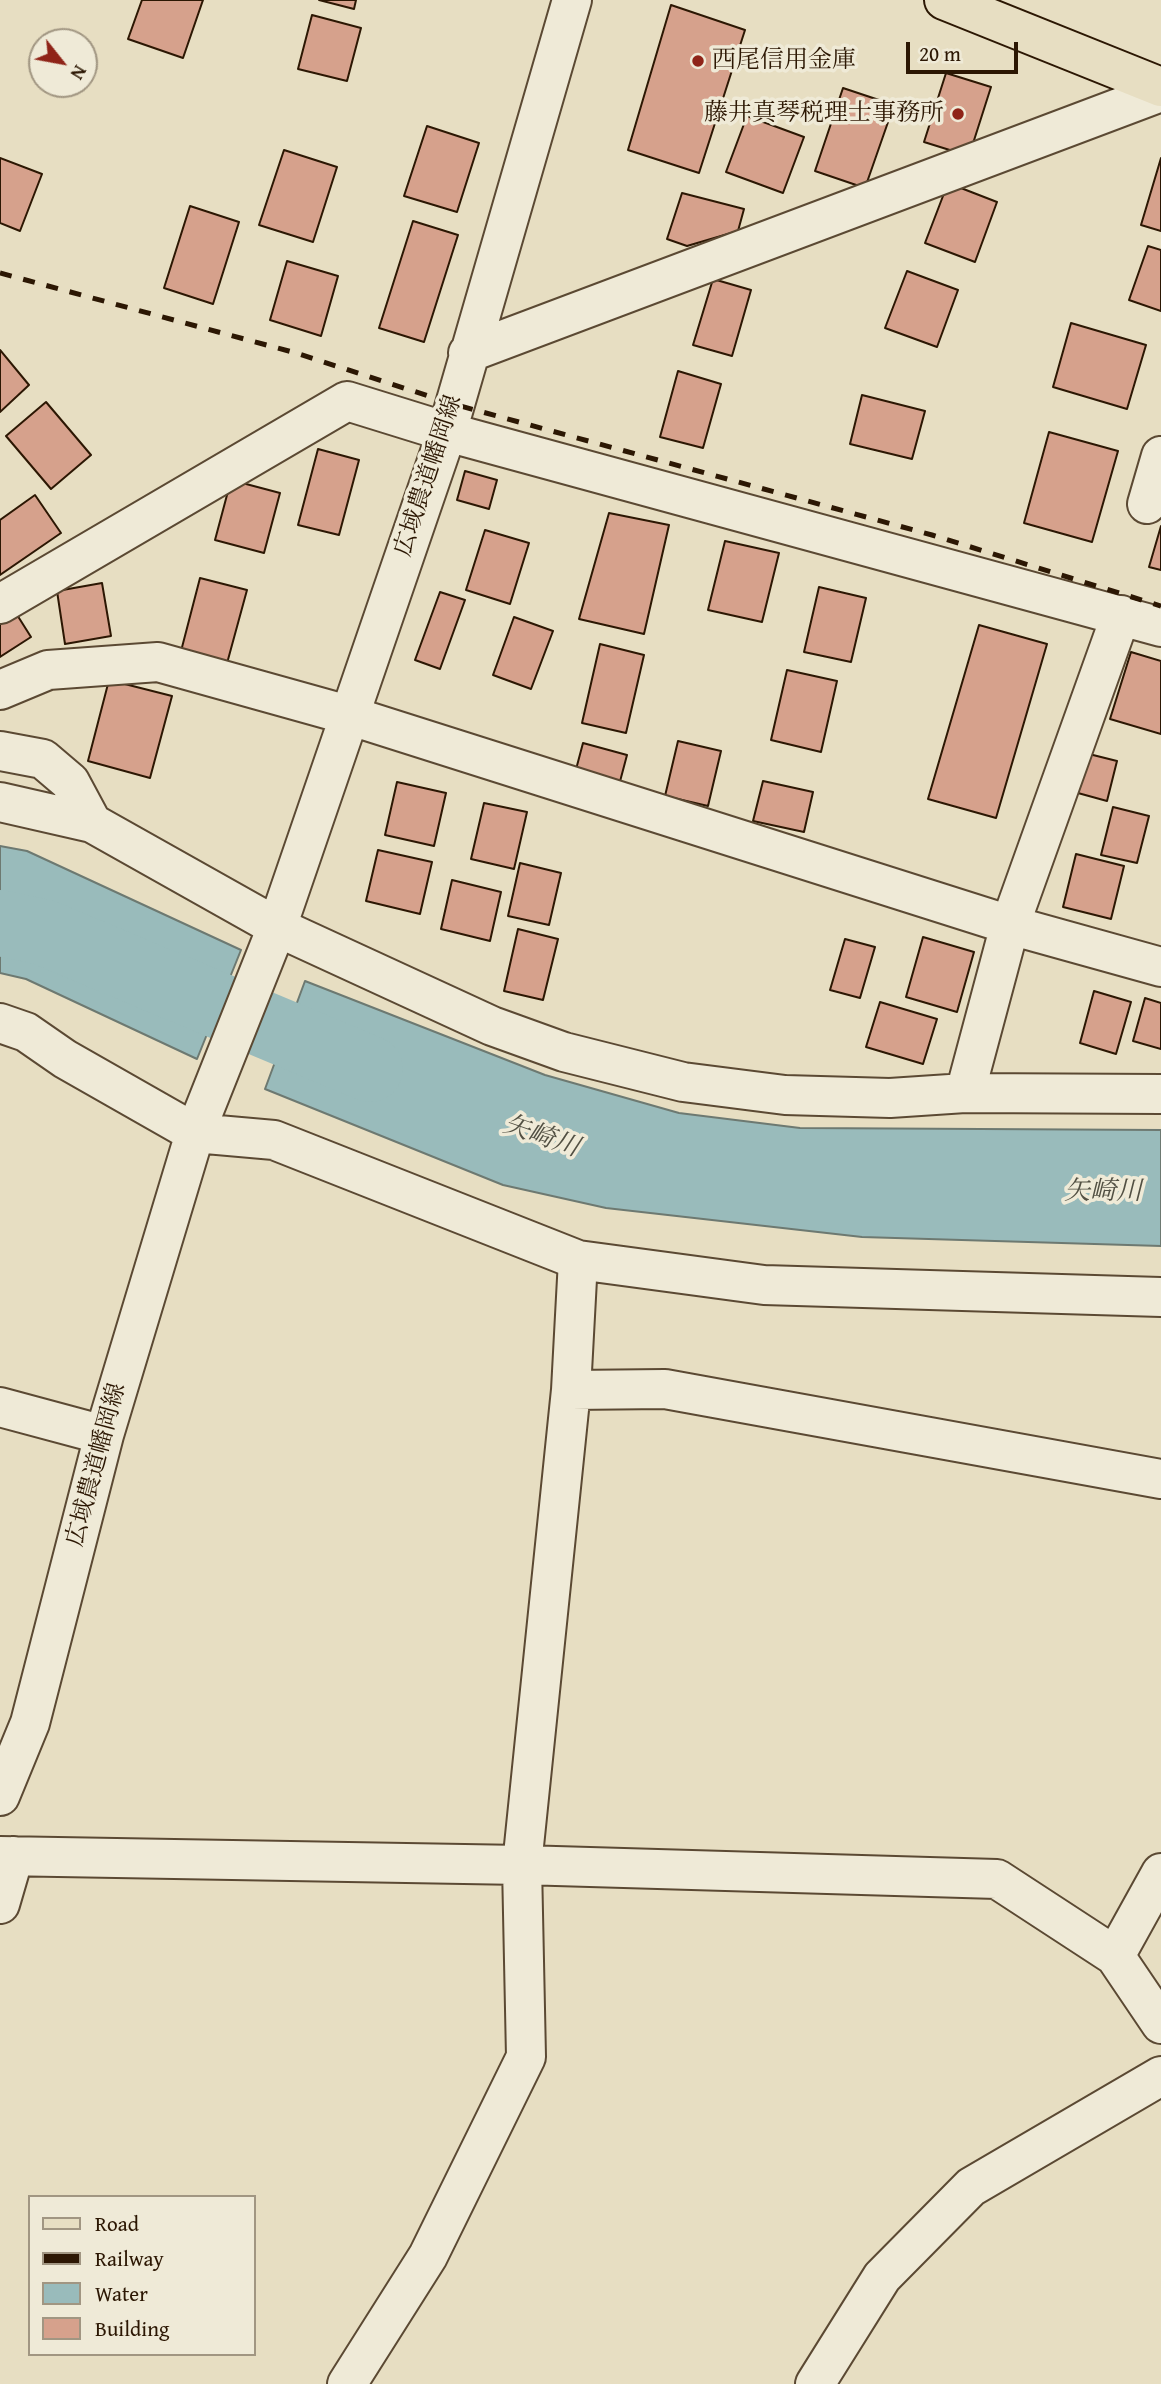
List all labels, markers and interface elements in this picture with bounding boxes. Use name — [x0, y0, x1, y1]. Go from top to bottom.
north arrow — [28, 28, 98, 98]
scale bar — [909, 28, 1021, 72]
text: 20 m — [919, 38, 961, 69]
place label: 西尾信用金庫 — [712, 47, 856, 75]
marker: 西尾信用金庫 — [690, 53, 706, 69]
text: N — [64, 60, 95, 85]
place label: 藤井真琴税理士事務所 — [704, 100, 944, 128]
marker: 藤井真琴税理士事務所 — [950, 106, 966, 122]
street label: 広域農道幡岡線 — [389, 392, 469, 560]
water label: 矢崎川 — [499, 1110, 583, 1164]
water label: 矢崎川 — [1064, 1176, 1142, 1208]
street label: 広域農道幡岡線 — [61, 1380, 133, 1550]
legend — [28, 2195, 256, 2356]
text: Road — [95, 2208, 139, 2239]
text: Railway — [95, 2243, 164, 2274]
text: Water — [95, 2278, 148, 2309]
text: Building — [95, 2313, 169, 2344]

